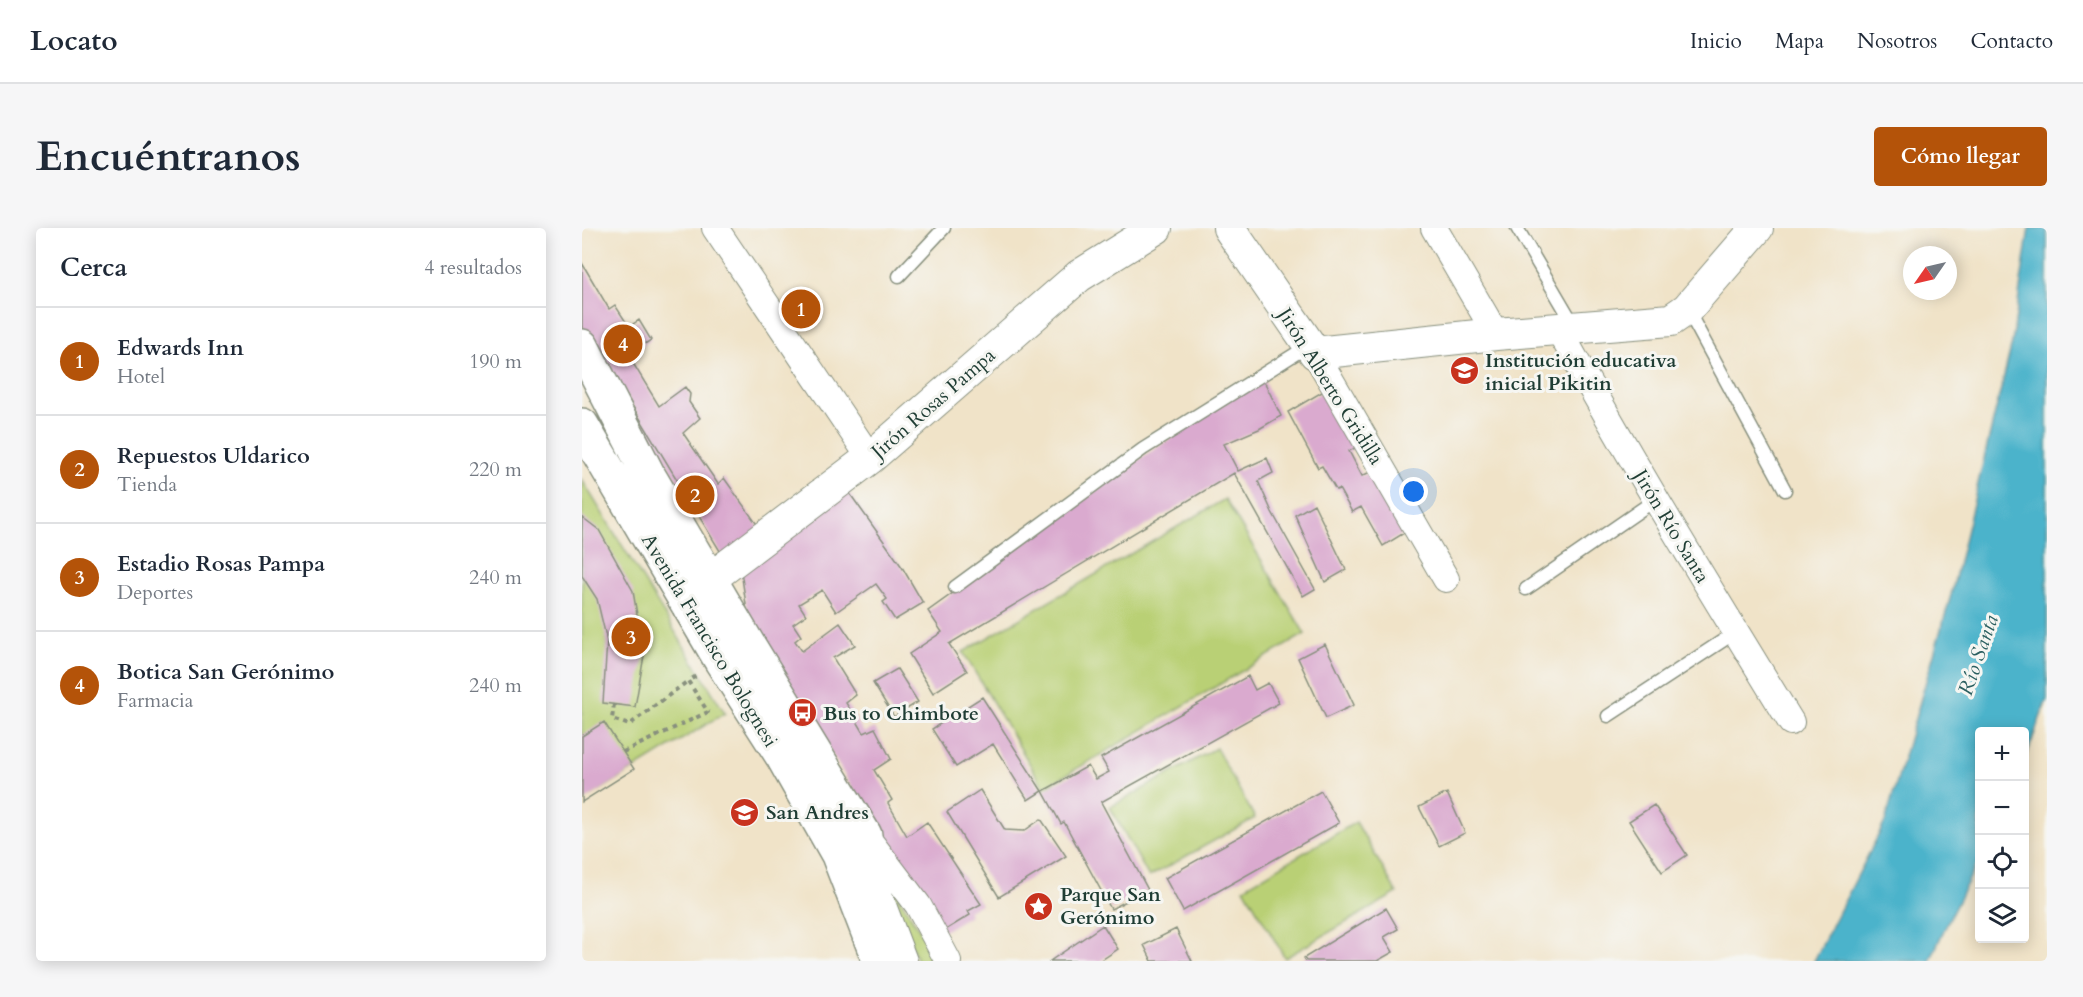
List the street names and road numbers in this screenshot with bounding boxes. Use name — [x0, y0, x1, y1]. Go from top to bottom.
street label: Jirón Alberto Gridilla — [1270, 300, 1390, 470]
street label: Jirón Rosas Pampa — [863, 342, 1001, 467]
street label: Jirón Río Santa — [1626, 462, 1716, 588]
street label: Avenida Francisco Bolognesi — [635, 528, 784, 752]

